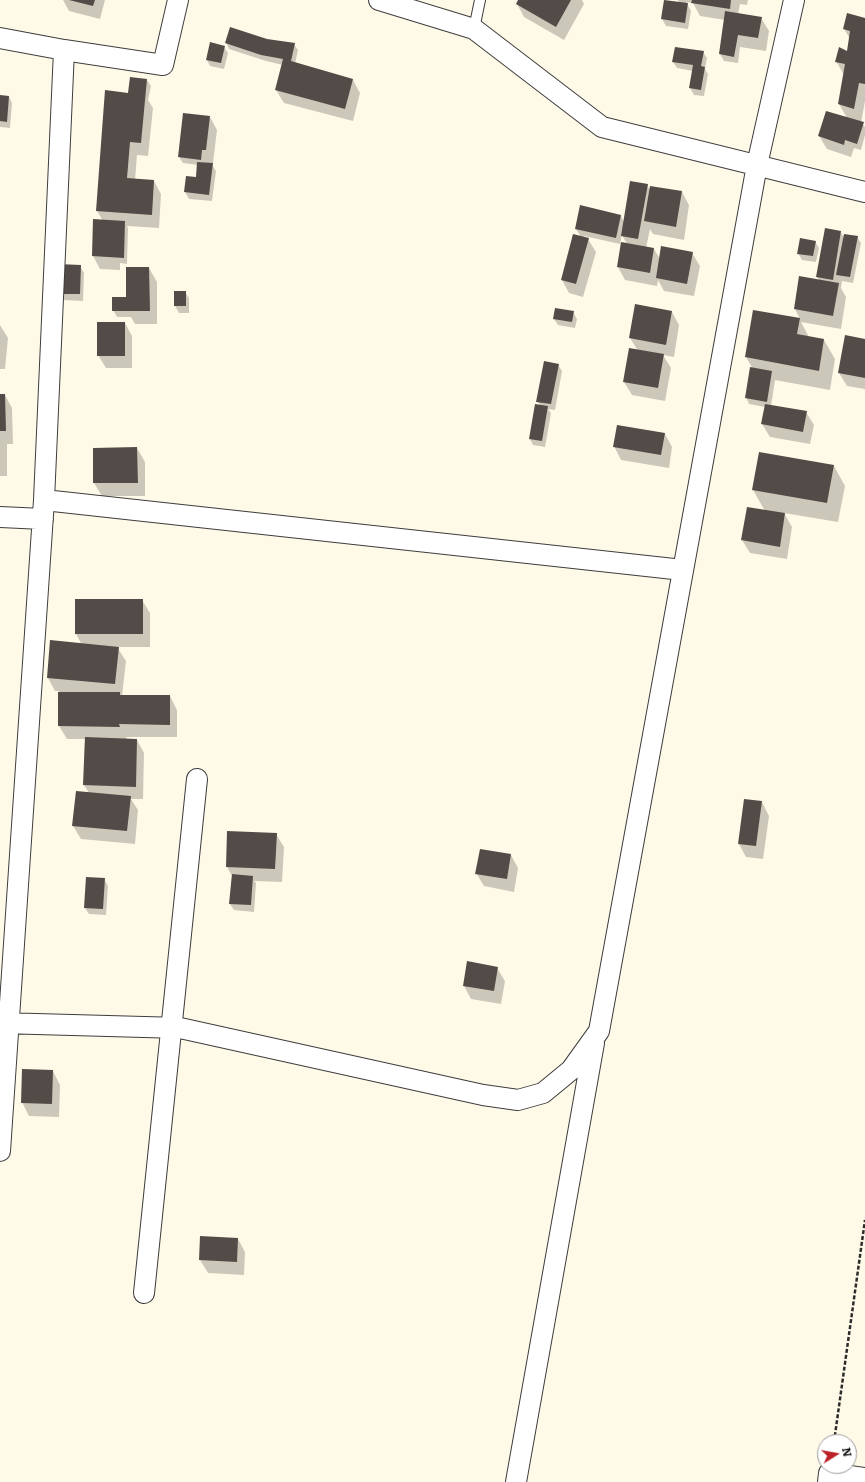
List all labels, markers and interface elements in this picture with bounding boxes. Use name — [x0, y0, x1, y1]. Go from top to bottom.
north arrow — [817, 1434, 857, 1474]
text: N — [839, 1446, 857, 1458]

